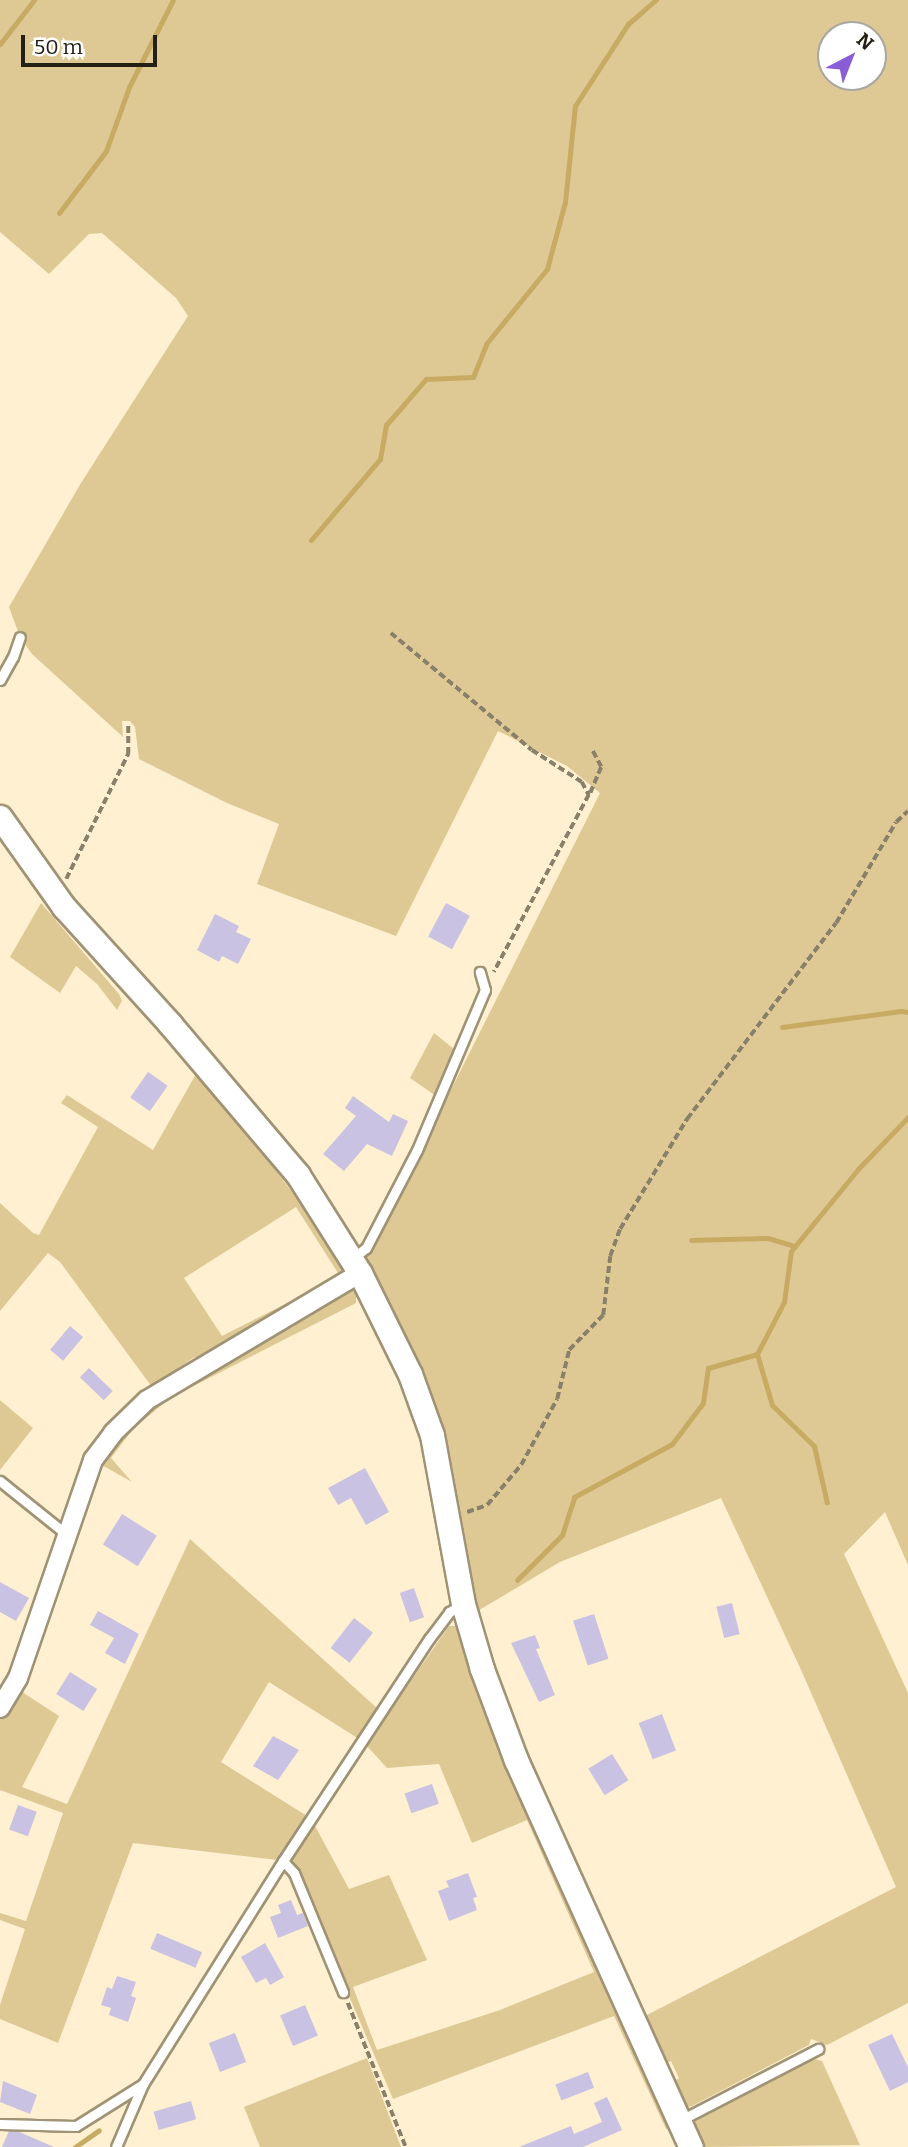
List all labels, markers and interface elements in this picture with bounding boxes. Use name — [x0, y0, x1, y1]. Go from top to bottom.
scale bar — [24, 21, 161, 65]
north arrow — [817, 21, 887, 91]
text: N — [852, 28, 878, 55]
text: 50 m — [34, 34, 83, 60]

